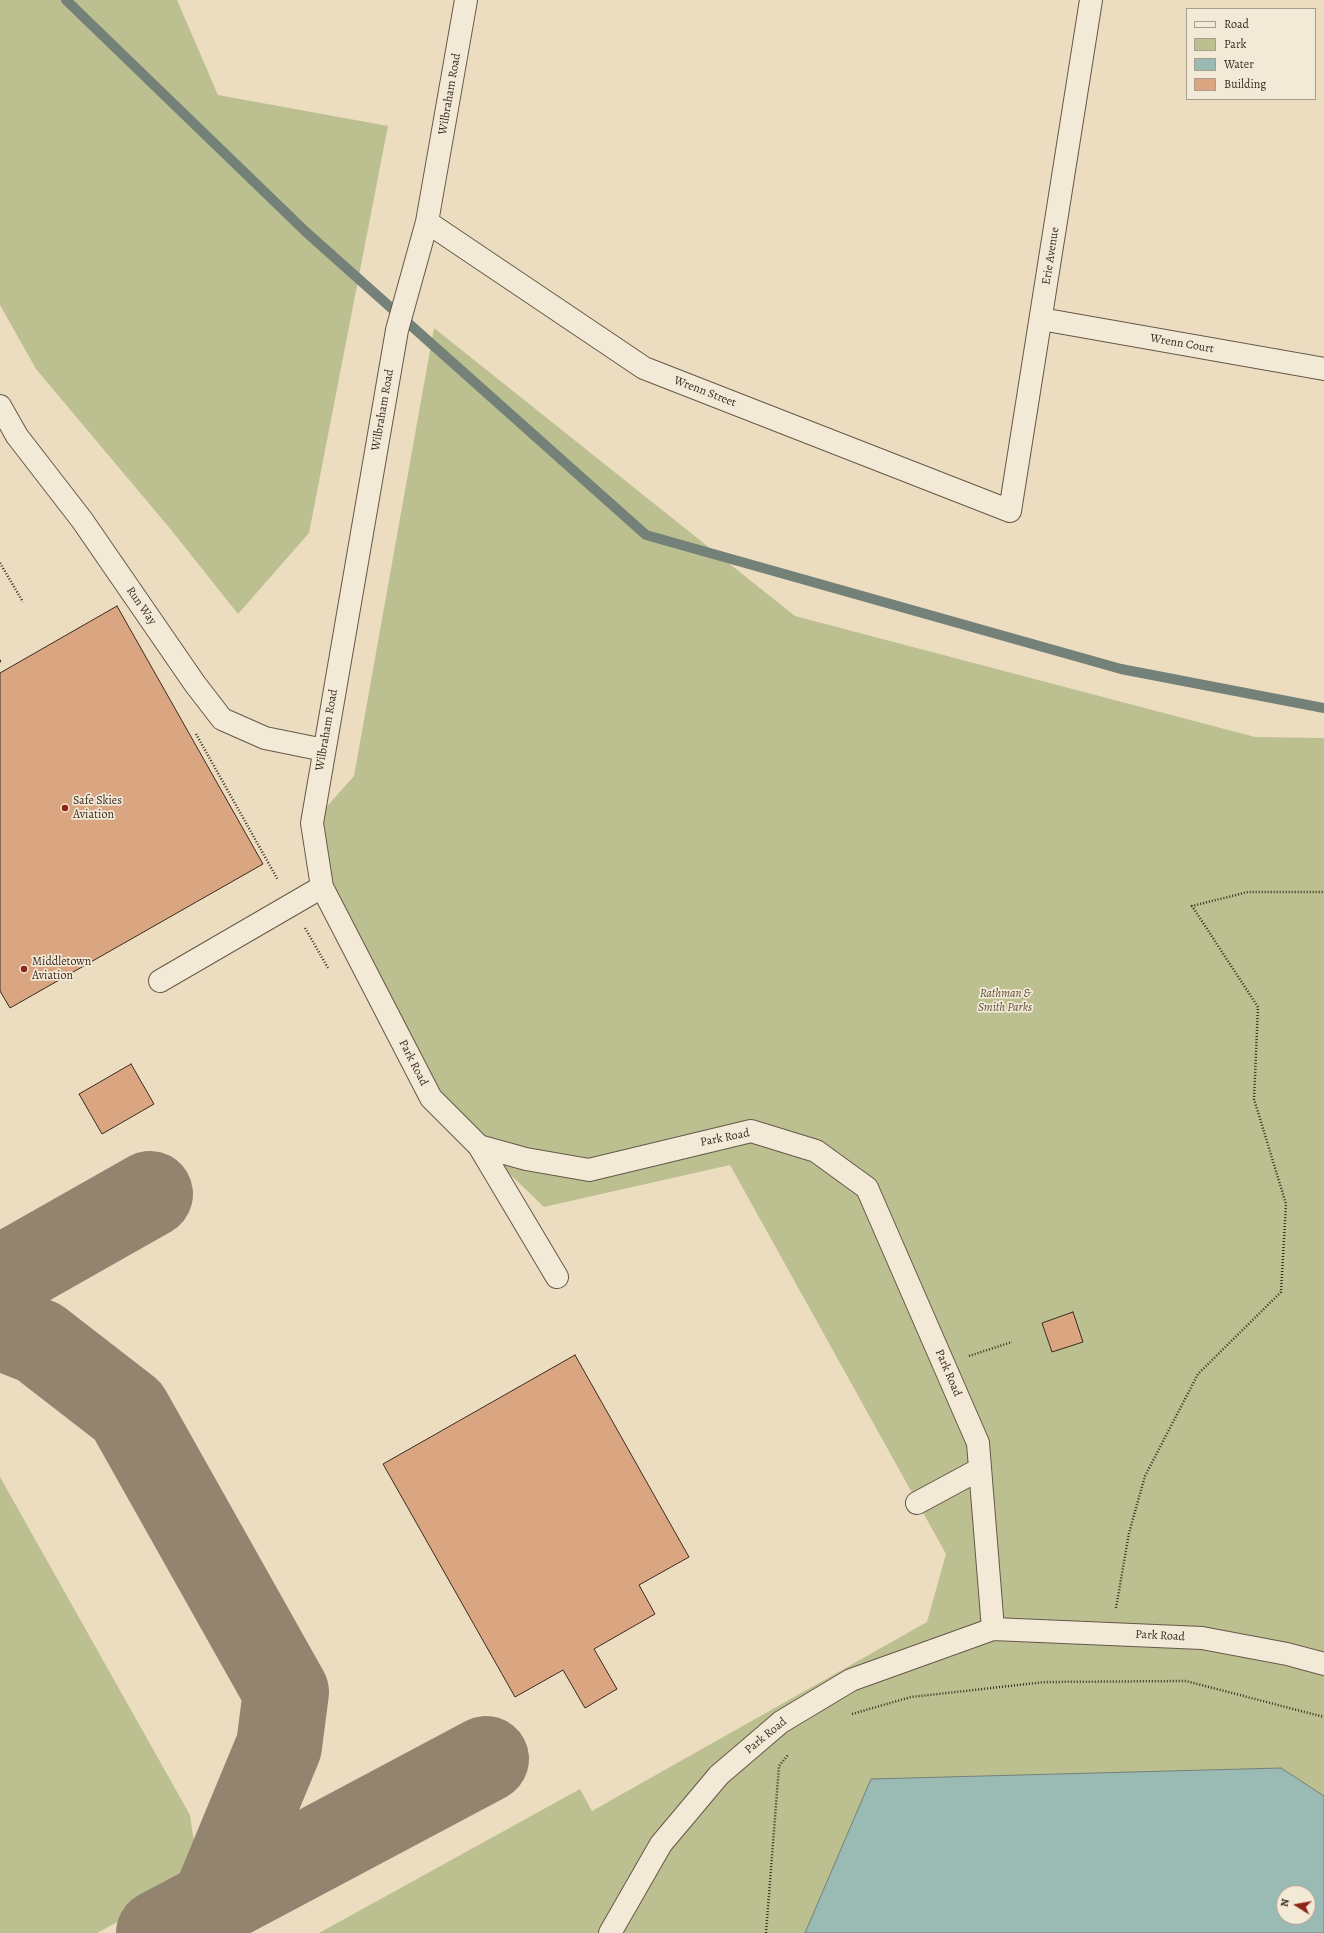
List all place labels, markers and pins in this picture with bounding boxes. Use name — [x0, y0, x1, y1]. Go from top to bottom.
place label: Safe Skies Aviation — [73, 794, 122, 822]
marker: Safe Skies Aviation — [60, 803, 70, 813]
place label: Middletown Aviation — [32, 955, 91, 983]
marker: Middletown Aviation — [19, 964, 29, 974]

